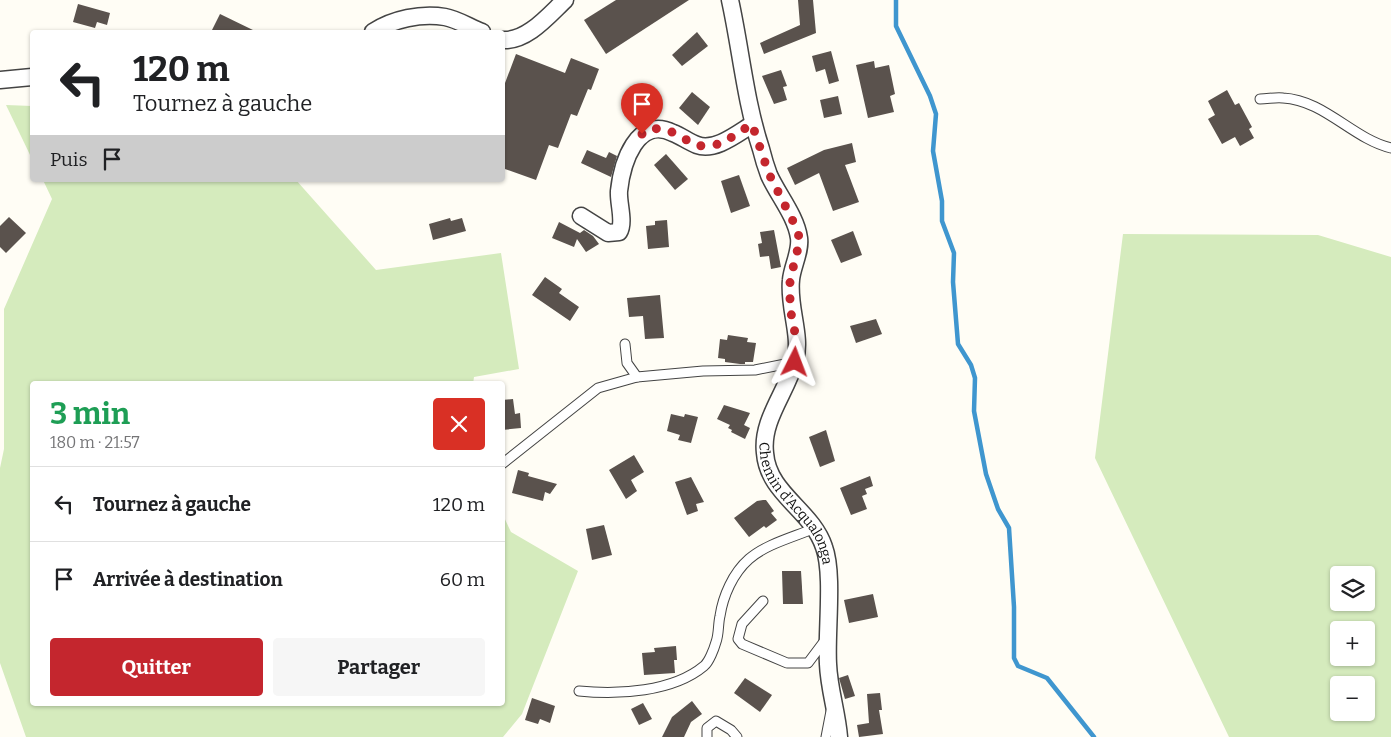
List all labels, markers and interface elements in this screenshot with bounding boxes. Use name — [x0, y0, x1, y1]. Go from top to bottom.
text: 120 m — [133, 48, 230, 90]
icon: left — [50, 50, 115, 115]
pin — [621, 83, 663, 134]
text: Tournez à gauche — [133, 90, 312, 117]
icon: arrive — [628, 90, 656, 118]
icon: arrive — [98, 145, 126, 173]
text: Puis — [50, 148, 88, 171]
position arrow — [768, 335, 820, 387]
text: 3 min — [50, 396, 130, 432]
button: close — [433, 398, 485, 450]
text: 180 m · 21:57 — [50, 433, 139, 452]
street label: Chemin d'Acqualonga — [756, 442, 836, 566]
icon: left — [50, 490, 78, 518]
text: Tournez à gauche — [93, 493, 251, 516]
text: 120 m — [433, 493, 485, 516]
icon: arrive — [50, 565, 78, 593]
map controls — [1330, 566, 1375, 721]
button: layers — [1330, 566, 1375, 611]
text: Arrivée à destination — [93, 568, 283, 591]
text: 60 m — [440, 568, 485, 591]
button: + — [1330, 621, 1375, 666]
button: Quitter — [50, 638, 263, 696]
button: Partager — [273, 638, 485, 696]
button: − — [1330, 676, 1375, 721]

